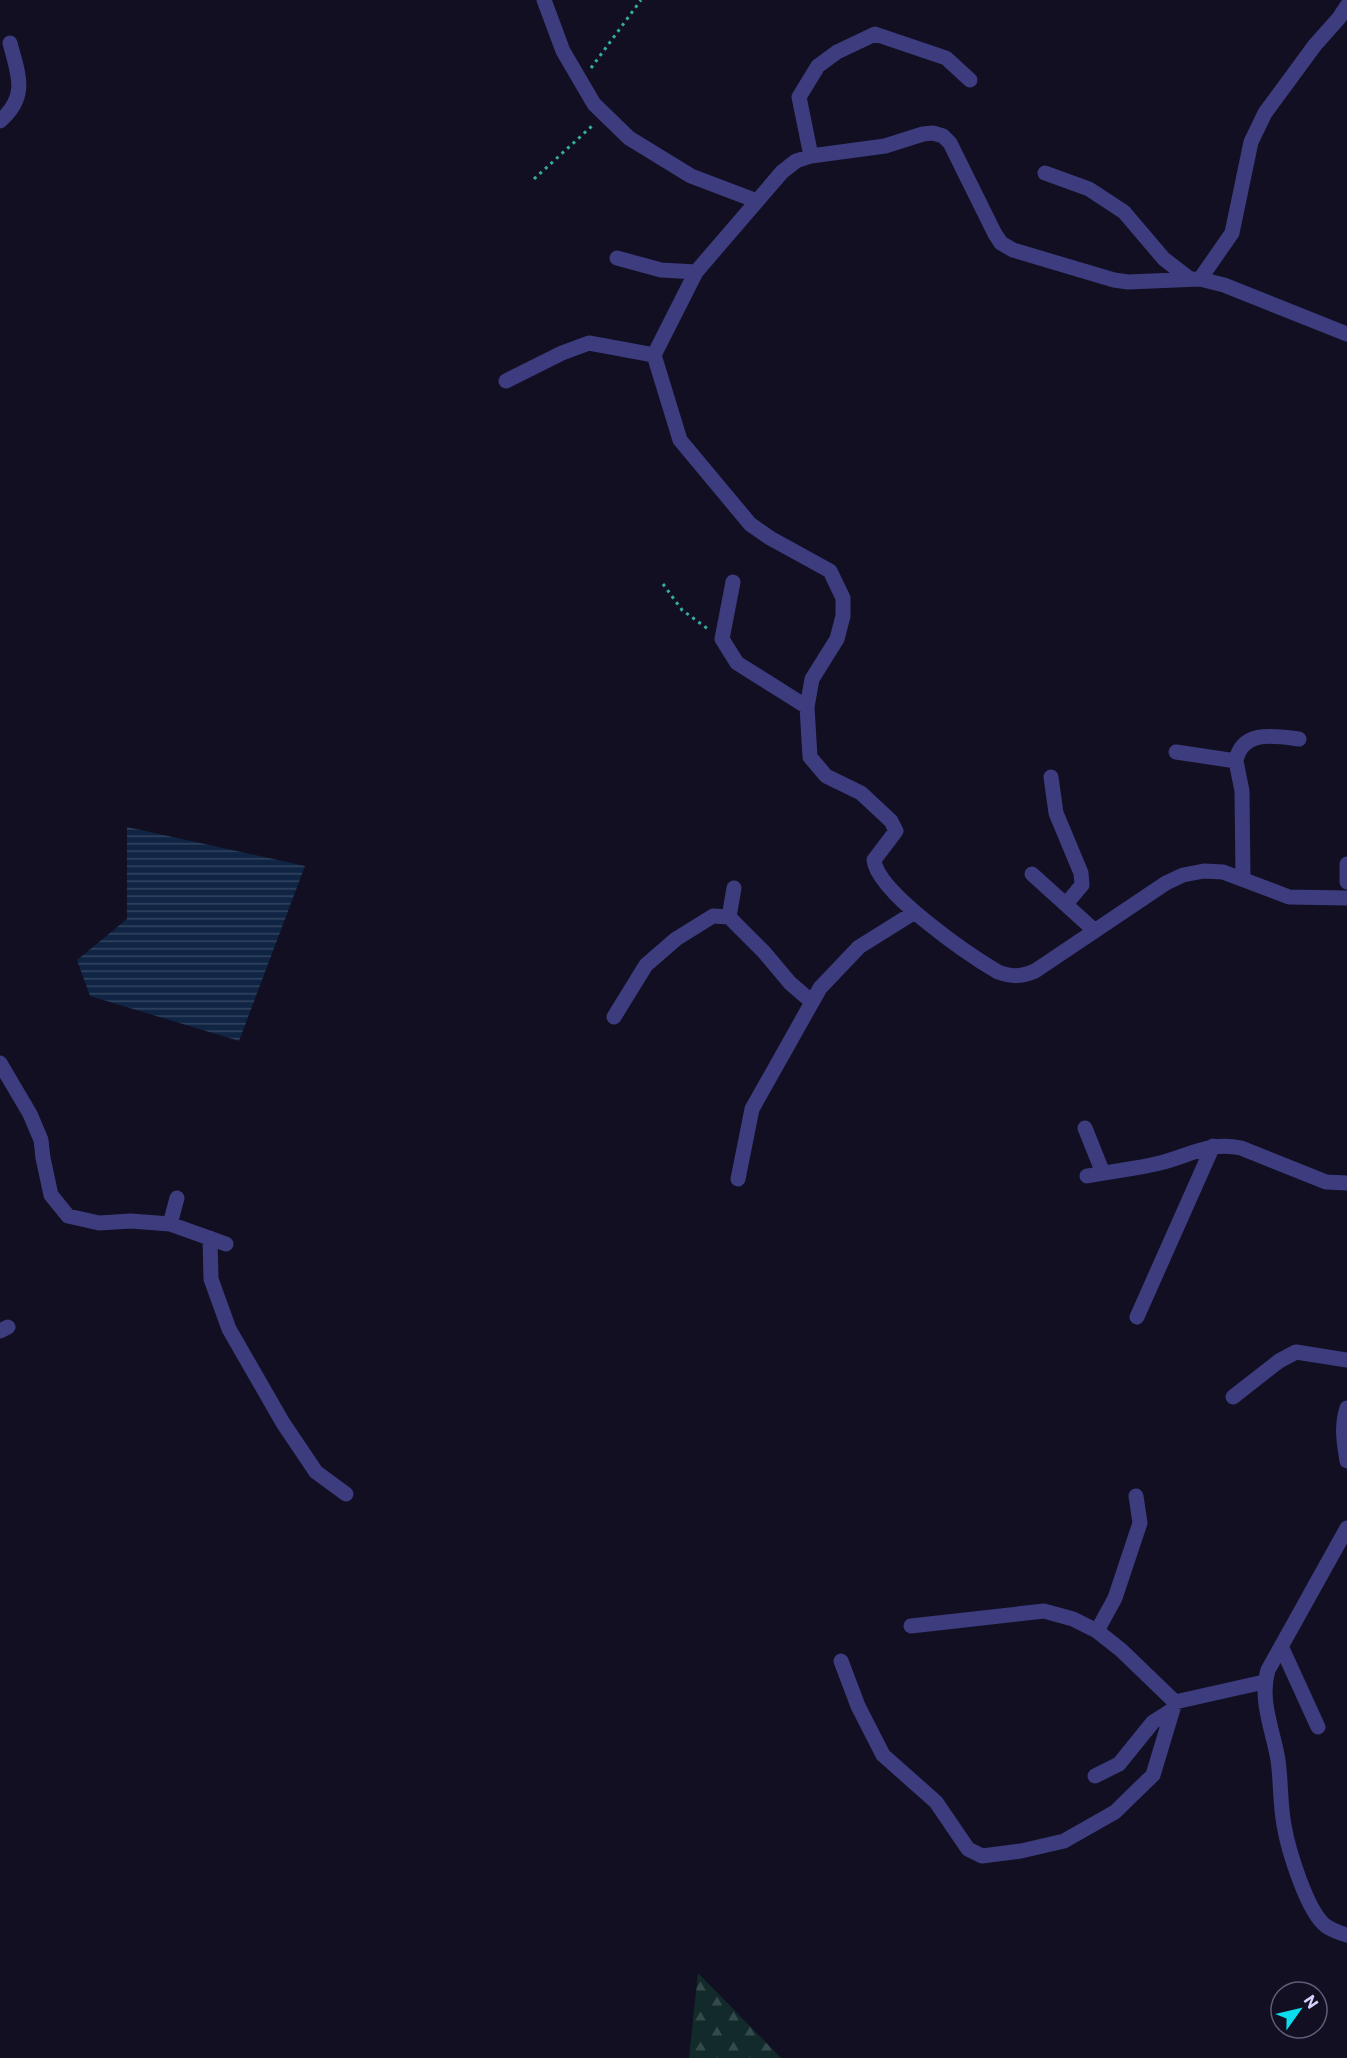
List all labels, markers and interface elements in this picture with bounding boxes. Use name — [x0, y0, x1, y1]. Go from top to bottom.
north arrow — [1269, 1980, 1329, 2040]
text: N — [1301, 1991, 1323, 2012]

